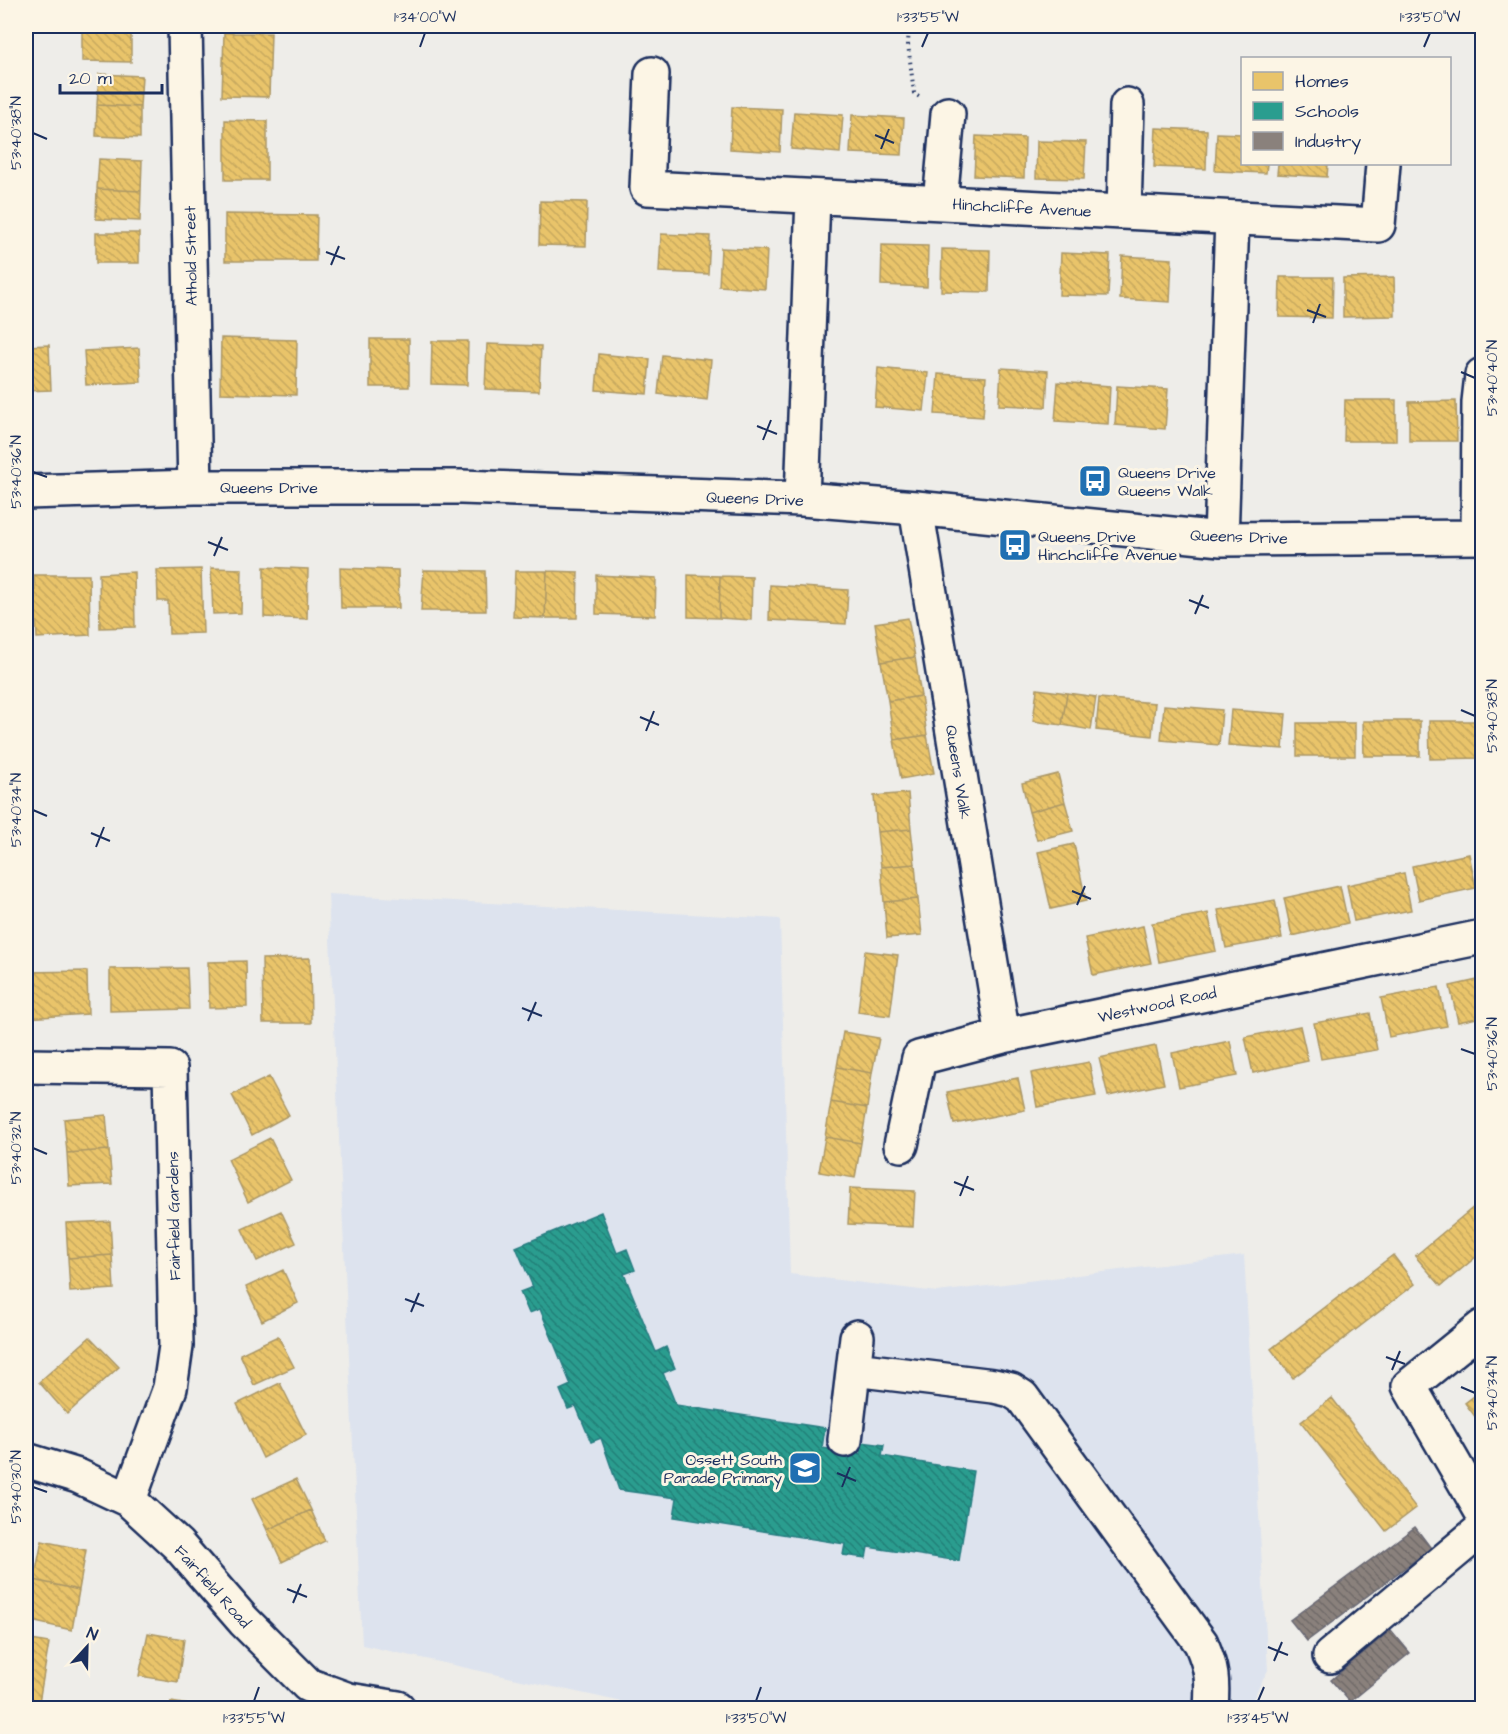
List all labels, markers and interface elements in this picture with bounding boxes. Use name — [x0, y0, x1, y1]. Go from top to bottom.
text: 1°34'00"W — [394, 7, 456, 28]
text: 1°33'55"W — [897, 7, 959, 28]
text: 1°33'50"W — [1400, 7, 1460, 28]
scale bar — [60, 57, 162, 95]
legend — [1241, 57, 1451, 165]
text: 20 m — [69, 66, 112, 91]
text: Homes — [1295, 69, 1349, 94]
text: 53°40'38"N — [6, 96, 27, 170]
text: Schools — [1295, 99, 1359, 124]
text: Industry — [1295, 129, 1361, 155]
street label: Hinchcliffe Avenue — [952, 193, 1092, 223]
street label: Athold Street — [179, 205, 203, 306]
text: 53°40'40"N — [1482, 340, 1503, 416]
text: 53°40'36"N — [6, 435, 27, 509]
place label: Queens Drive Queens Walk — [1118, 462, 1216, 502]
bus stop icon: Queens Drive Queens Walk — [1077, 463, 1113, 499]
street label: Queens Drive — [220, 477, 318, 499]
street label: Queens Drive — [706, 486, 805, 512]
street label: Queens Drive — [1190, 524, 1289, 550]
place label: Queens Drive Hinchcliffe Avenue — [1038, 526, 1178, 566]
bus stop icon: Queens Drive Hinchcliffe Avenue — [997, 527, 1033, 563]
text: 53°40'38"N — [1482, 679, 1503, 753]
street label: Queens Walk — [940, 724, 976, 821]
text: 53°40'34"N — [6, 773, 27, 847]
street label: Westwood Road — [1096, 982, 1218, 1028]
text: 53°40'36"N — [1482, 1017, 1503, 1091]
text: 53°40'32"N — [6, 1112, 27, 1184]
street label: Fairfield Gardens — [162, 1151, 186, 1281]
text: 53°40'34"N — [1482, 1356, 1503, 1430]
place label: Ossett South Parade Primary — [664, 1449, 782, 1490]
text: 53°40'30"N — [6, 1450, 27, 1524]
school or university icon: Ossett South Parade Primary — [787, 1450, 823, 1486]
street label: Fairfield Road — [169, 1540, 256, 1633]
north arrow — [57, 1617, 117, 1677]
text: N — [83, 1622, 101, 1646]
text: 1°33'55"W — [223, 1708, 285, 1729]
text: 1°33'50"W — [726, 1708, 786, 1729]
text: 1°33'45"W — [1227, 1708, 1289, 1729]

